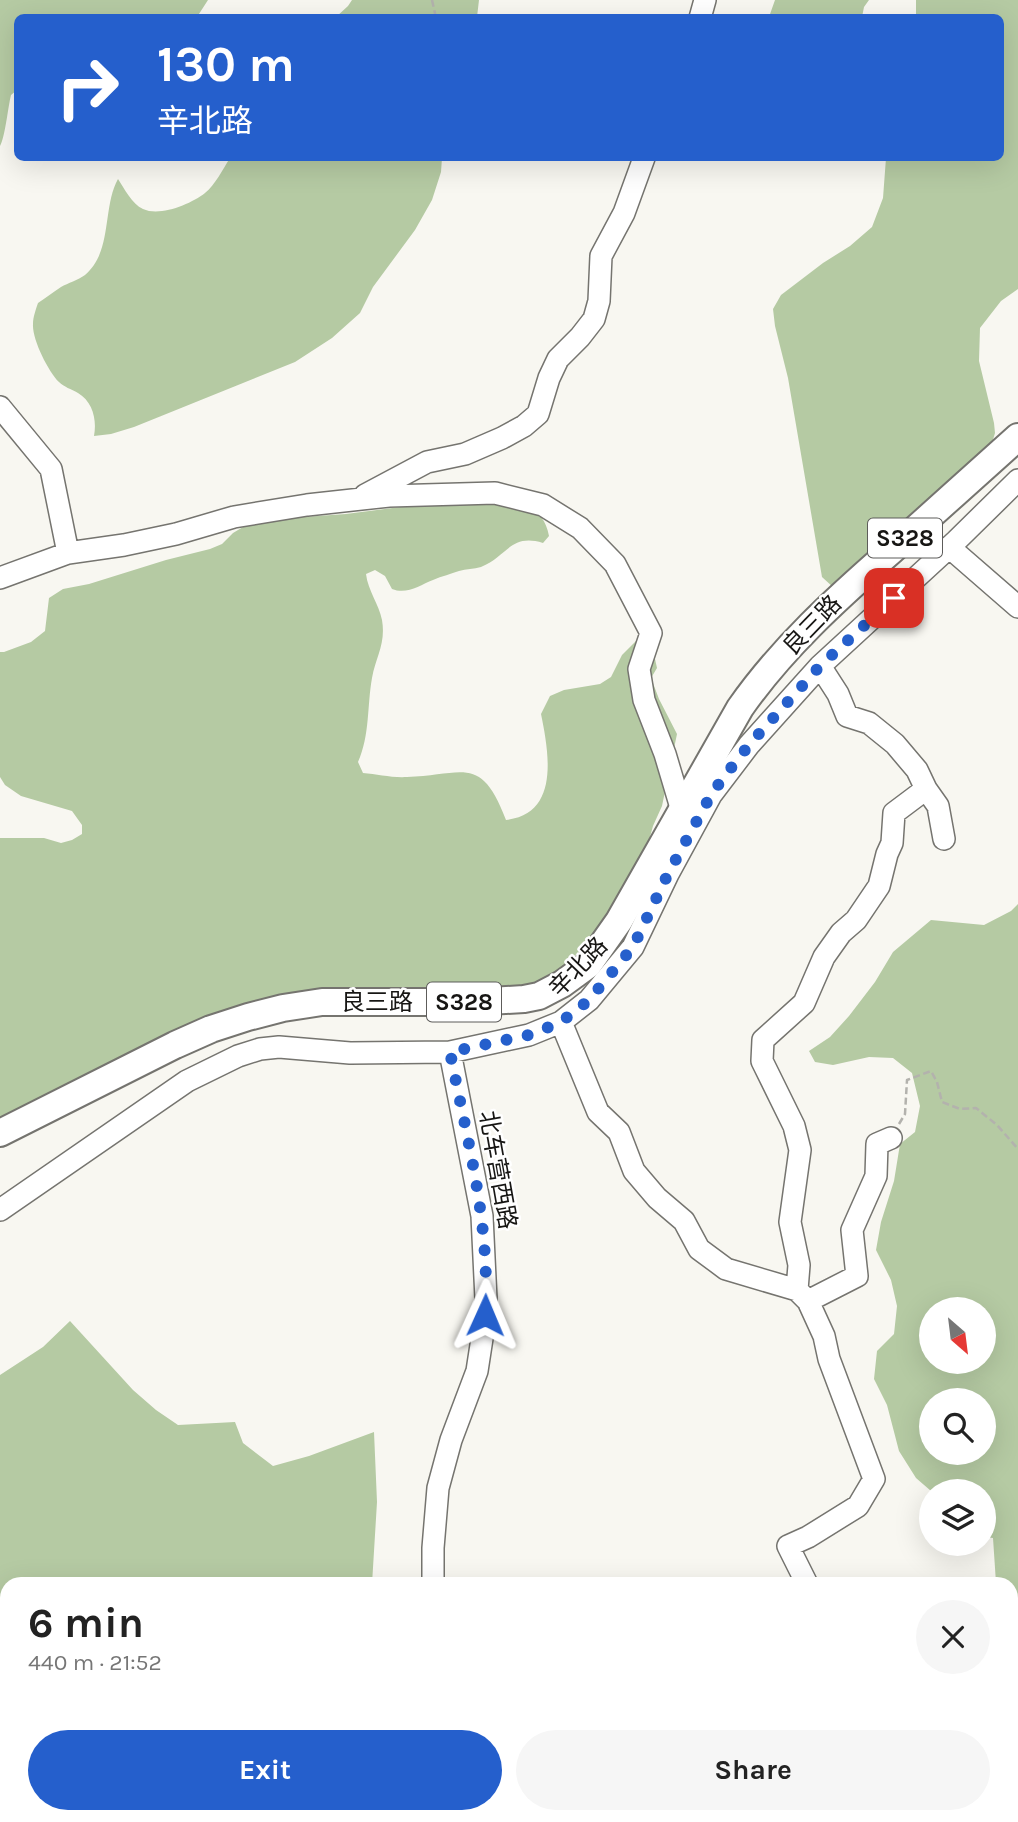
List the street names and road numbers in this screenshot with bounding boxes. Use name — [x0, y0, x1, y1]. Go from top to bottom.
road number: S328 — [868, 518, 942, 558]
street label: 良三路 — [777, 589, 847, 661]
street label: 辛北路 — [543, 931, 613, 1003]
road number: S328 — [427, 982, 501, 1021]
street label: 良三路 — [341, 988, 413, 1016]
street label: 北车营西路 — [474, 1108, 522, 1232]

